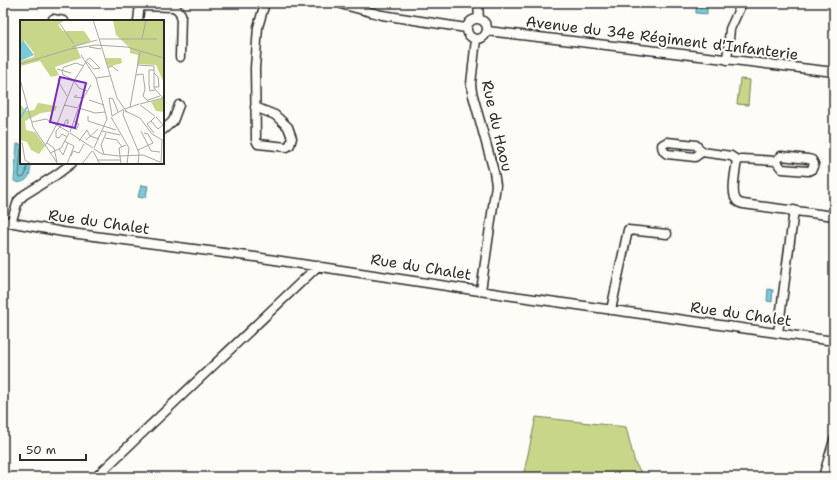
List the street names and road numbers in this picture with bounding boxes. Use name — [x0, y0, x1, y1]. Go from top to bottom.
street label: Avenue du 34e Régiment d'Infanterie — [525, 11, 799, 65]
street label: Rue du Haou — [477, 78, 517, 174]
street label: Rue du Chalet — [47, 205, 151, 239]
street label: Rue du Chalet — [369, 249, 473, 285]
street label: Rue du Chalet — [689, 297, 793, 331]

